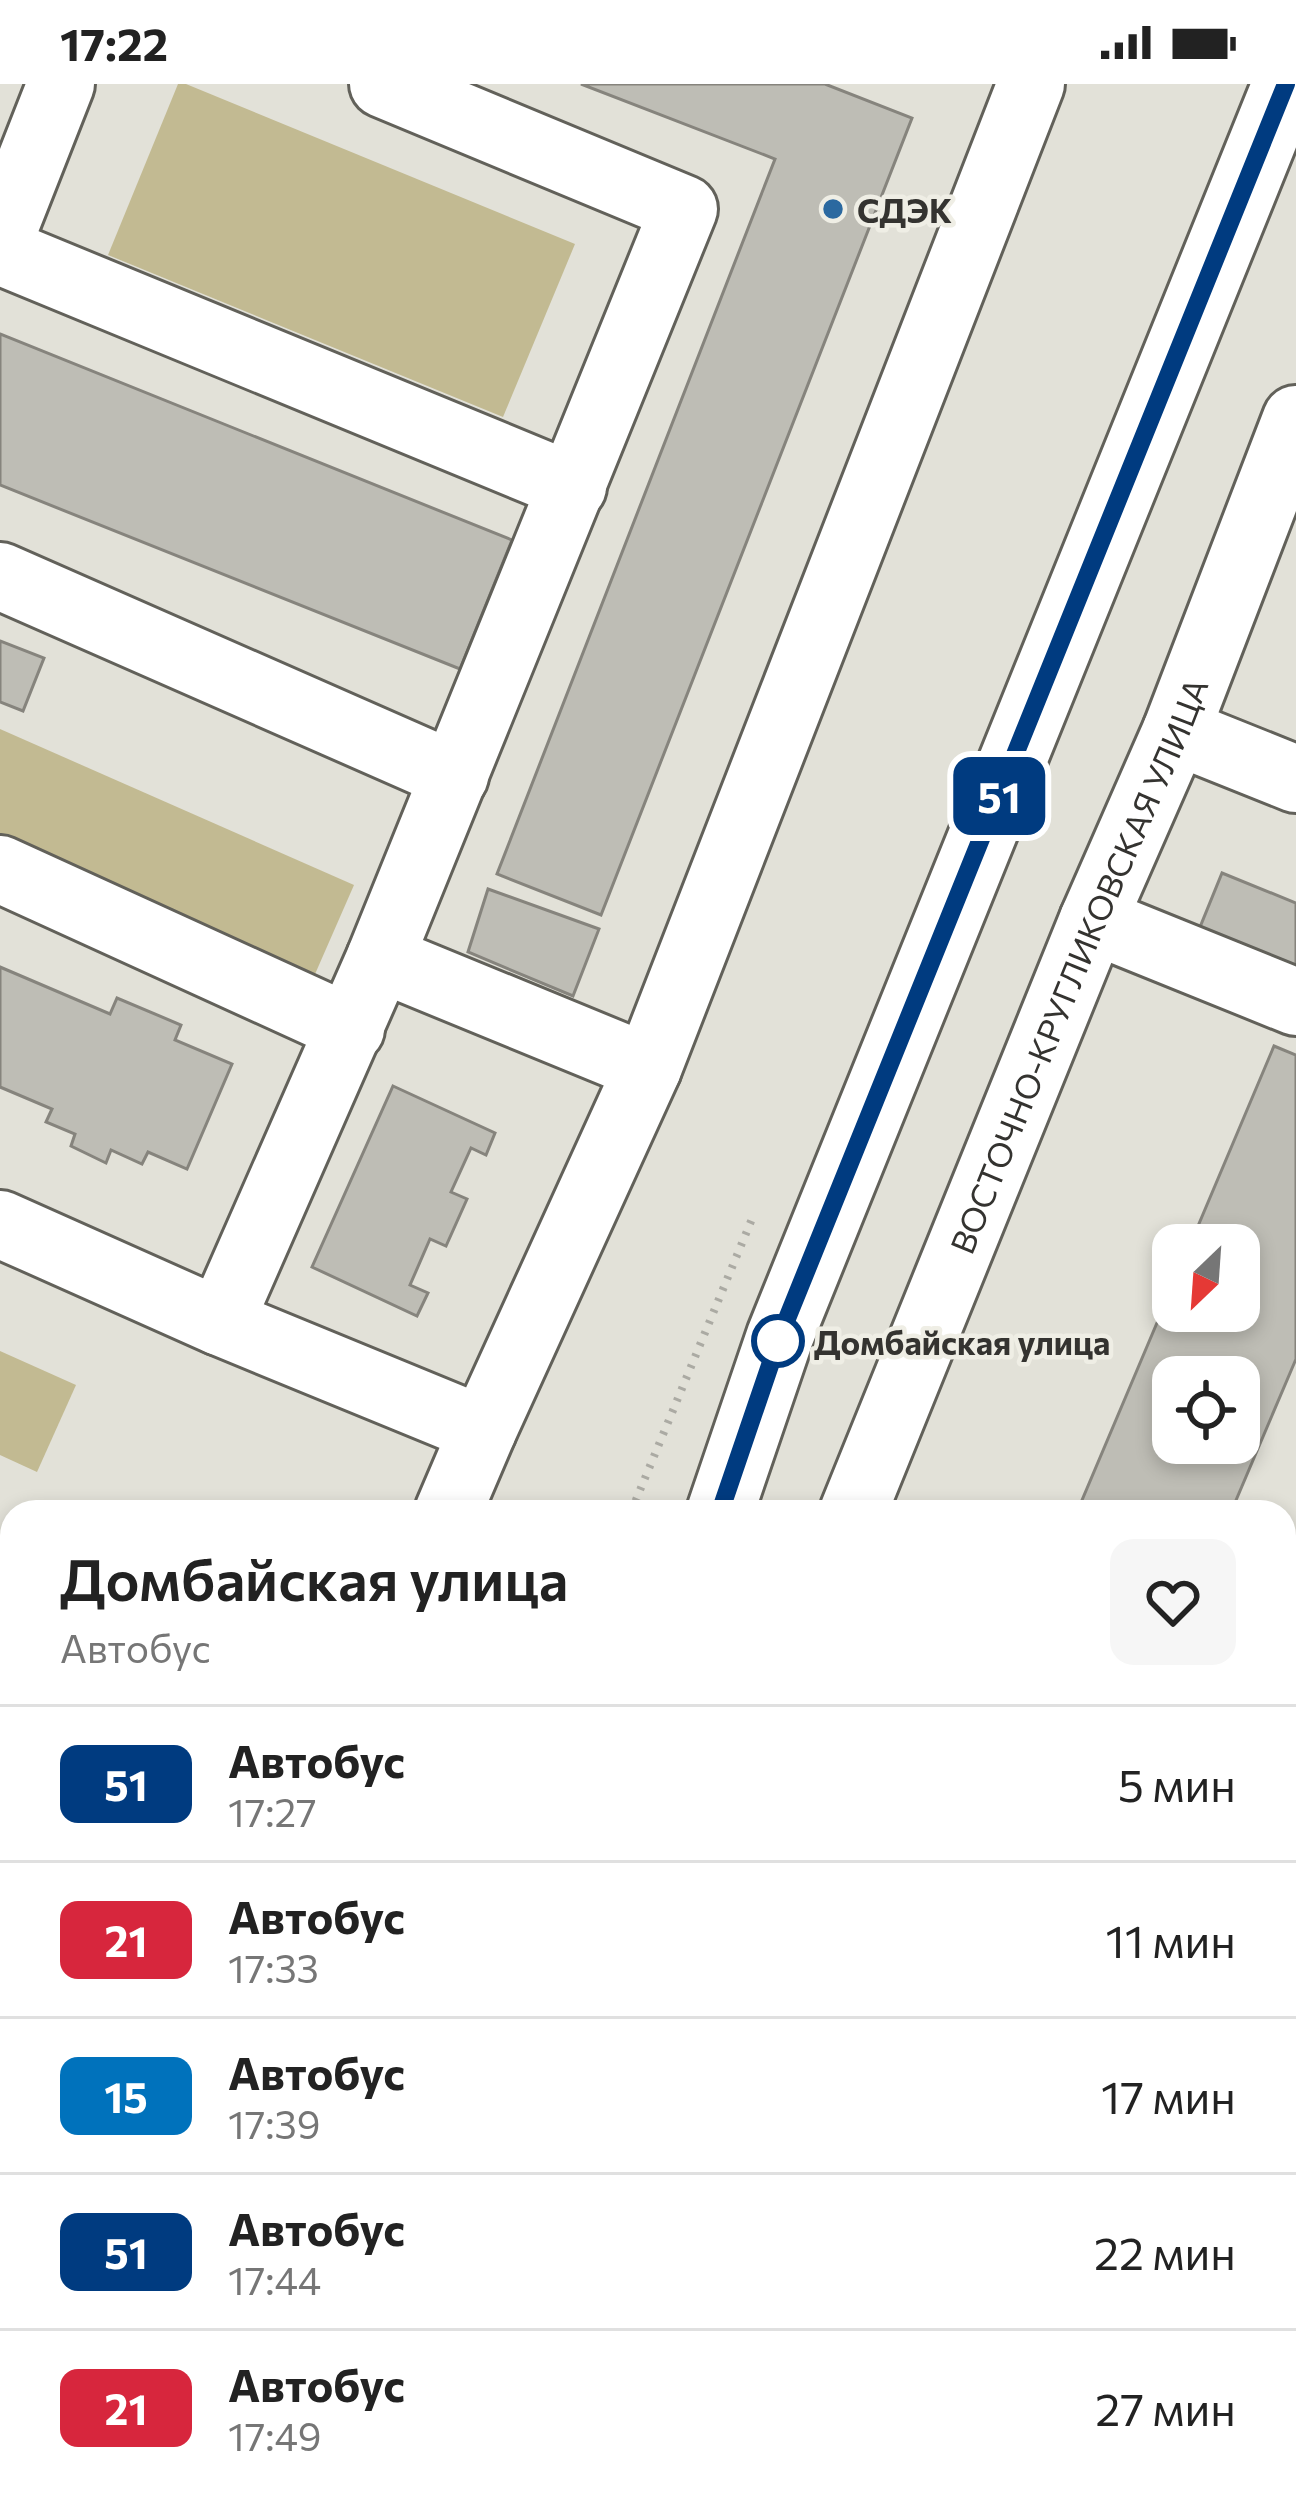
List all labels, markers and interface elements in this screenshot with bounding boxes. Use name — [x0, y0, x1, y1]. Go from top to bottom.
text: 17:22 — [60, 15, 168, 70]
place label: СДЭК — [857, 189, 952, 230]
marker: СДЭК — [820, 196, 846, 222]
street label: ВОСТОЧНО-КРУГЛИКОВСКАЯ УЛИЦА — [940, 672, 1215, 1259]
line badge: 51 — [945, 757, 1053, 835]
text: 51 — [977, 770, 1021, 822]
north arrow — [1152, 1224, 1260, 1332]
map controls — [1152, 1224, 1260, 1464]
marker: Домбайская улица — [753, 1316, 803, 1366]
place label: Домбайская улица — [814, 1321, 1110, 1362]
button: locate — [1152, 1356, 1260, 1464]
button: heart — [1110, 1539, 1236, 1665]
text: Домбайская улица — [60, 1543, 568, 1613]
text: Автобус — [60, 1623, 211, 1671]
text: Автобус — [228, 1732, 405, 1787]
text: 5 мин — [1118, 1756, 1236, 1811]
text: 51 — [104, 1758, 148, 1810]
text: 17:27 — [228, 1787, 317, 1835]
text: Автобус — [228, 1888, 405, 1943]
text: 11 мин — [1105, 1912, 1236, 1967]
text: 21 — [105, 1914, 147, 1966]
text: 17:33 — [228, 1943, 319, 1991]
text: Автобус — [228, 2044, 405, 2099]
text: 17 мин — [1101, 2068, 1236, 2123]
text: 15 — [104, 2070, 148, 2122]
text: 17:39 — [228, 2099, 320, 2147]
text: Автобус — [228, 2200, 405, 2255]
text: 22 мин — [1094, 2224, 1236, 2279]
text: 51 — [104, 2226, 148, 2278]
text: 17:44 — [228, 2255, 321, 2303]
text: Автобус — [228, 2356, 405, 2411]
text: 27 мин — [1095, 2380, 1236, 2435]
text: 21 — [105, 2382, 147, 2434]
text: 17:49 — [228, 2411, 322, 2459]

